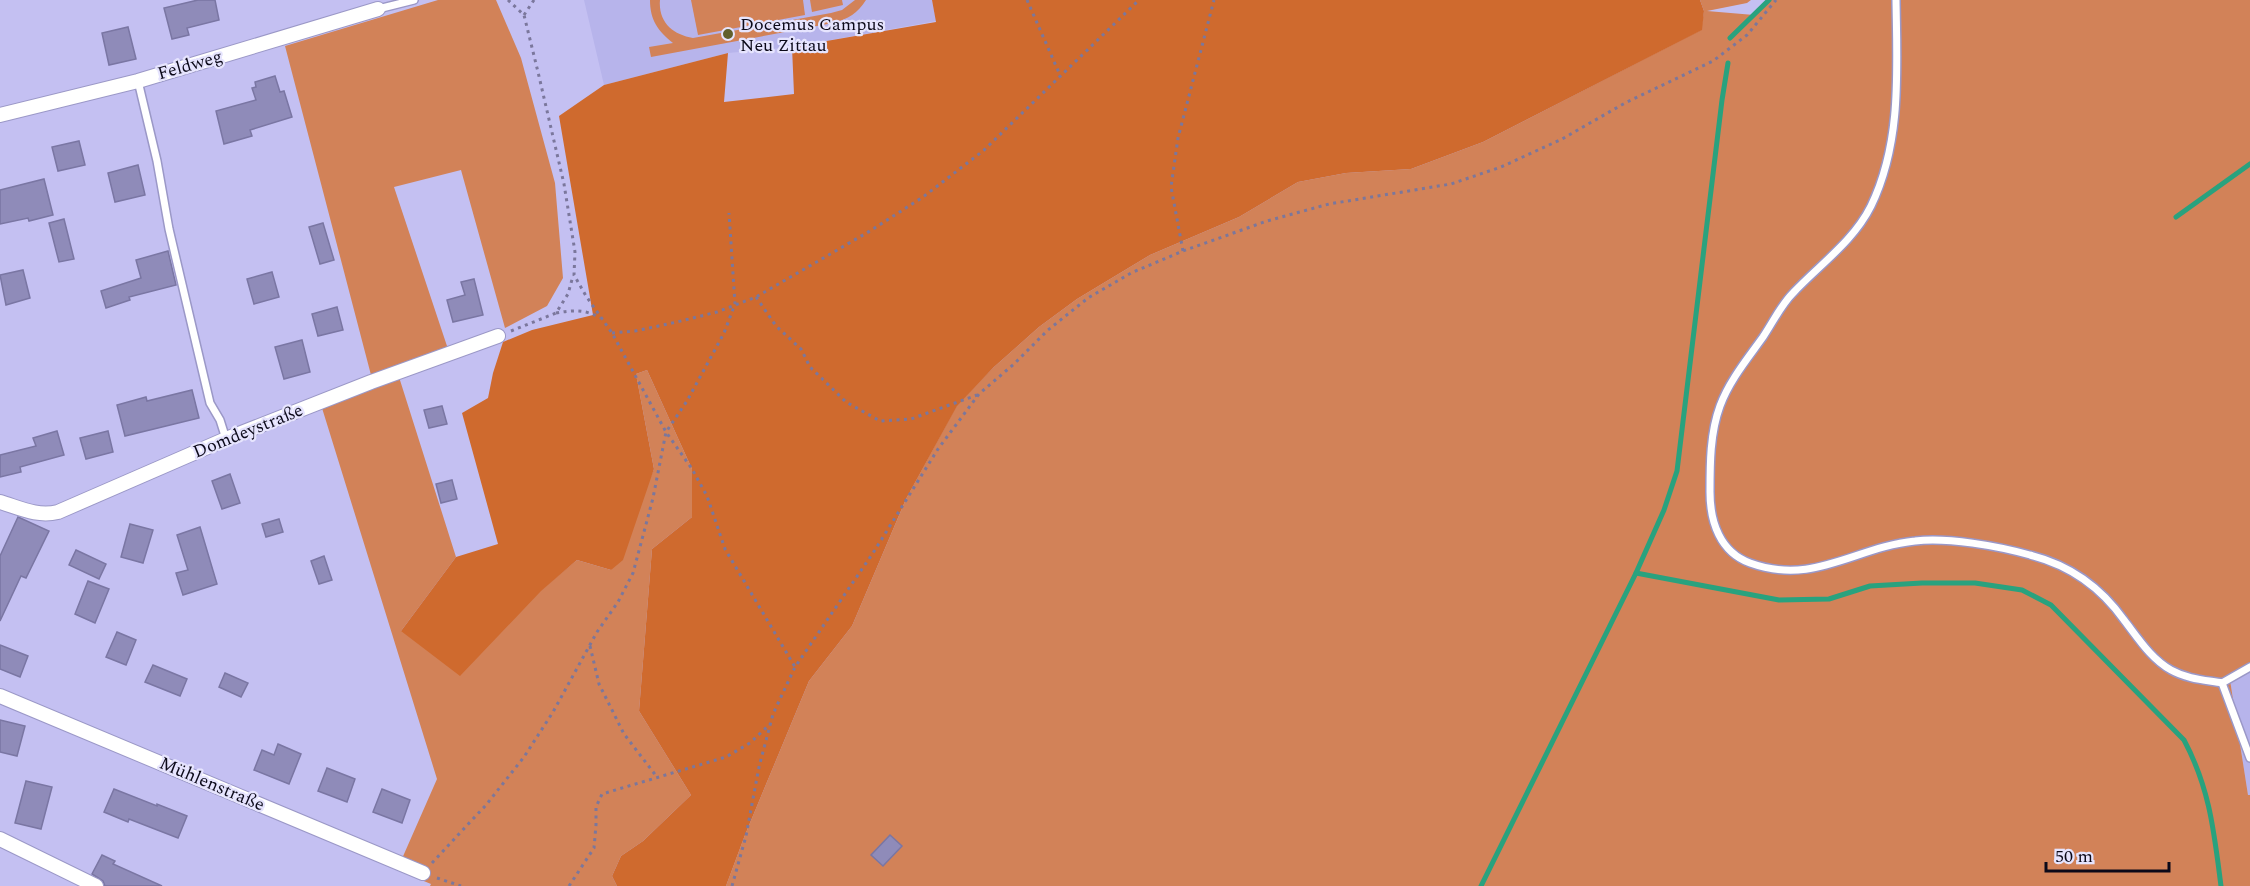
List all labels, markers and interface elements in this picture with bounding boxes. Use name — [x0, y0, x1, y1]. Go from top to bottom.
place label: Docemus Campus Neu Zittau — [740, 11, 884, 59]
marker: Docemus Campus Neu Zittau — [721, 27, 735, 41]
street label: Feldweg — [154, 43, 226, 87]
street label: Domdeystraße — [189, 397, 307, 465]
street label: Mühlenstraße — [155, 750, 269, 818]
scale bar — [2046, 835, 2169, 873]
text: 50 m — [2055, 843, 2093, 870]

